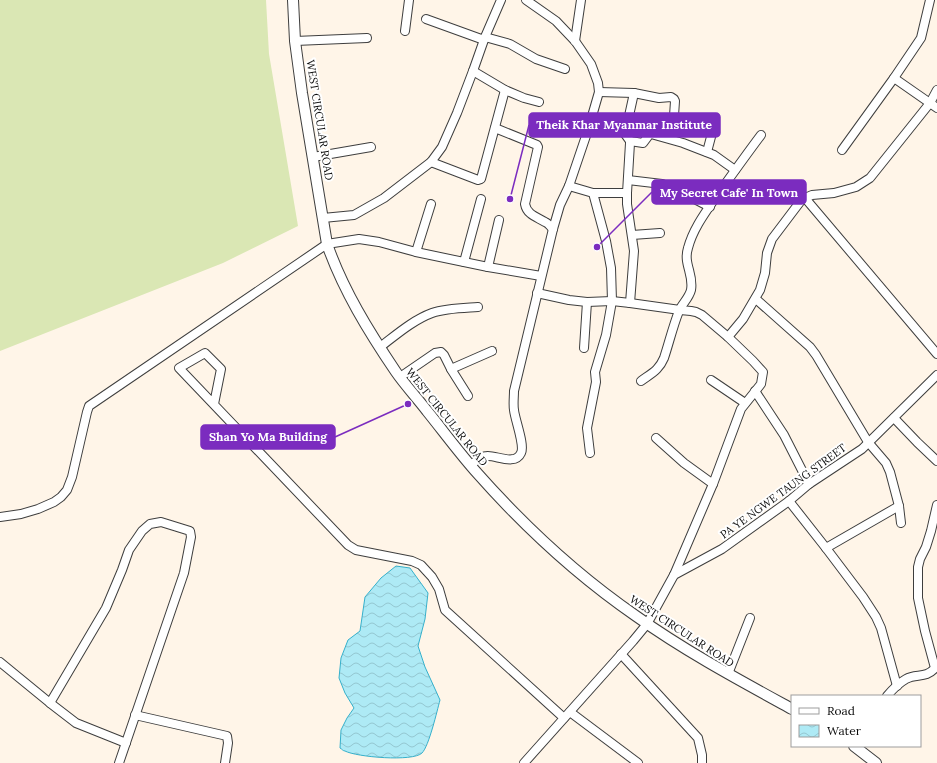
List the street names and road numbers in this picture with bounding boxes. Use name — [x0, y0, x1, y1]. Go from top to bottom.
street label: WEST CIRCULAR ROAD — [304, 59, 336, 181]
street label: WEST CIRCULAR ROAD — [403, 365, 491, 469]
street label: PA YE NGWE TAUNG STREET — [717, 441, 849, 541]
street label: WEST CIRCULAR ROAD — [627, 592, 737, 670]

